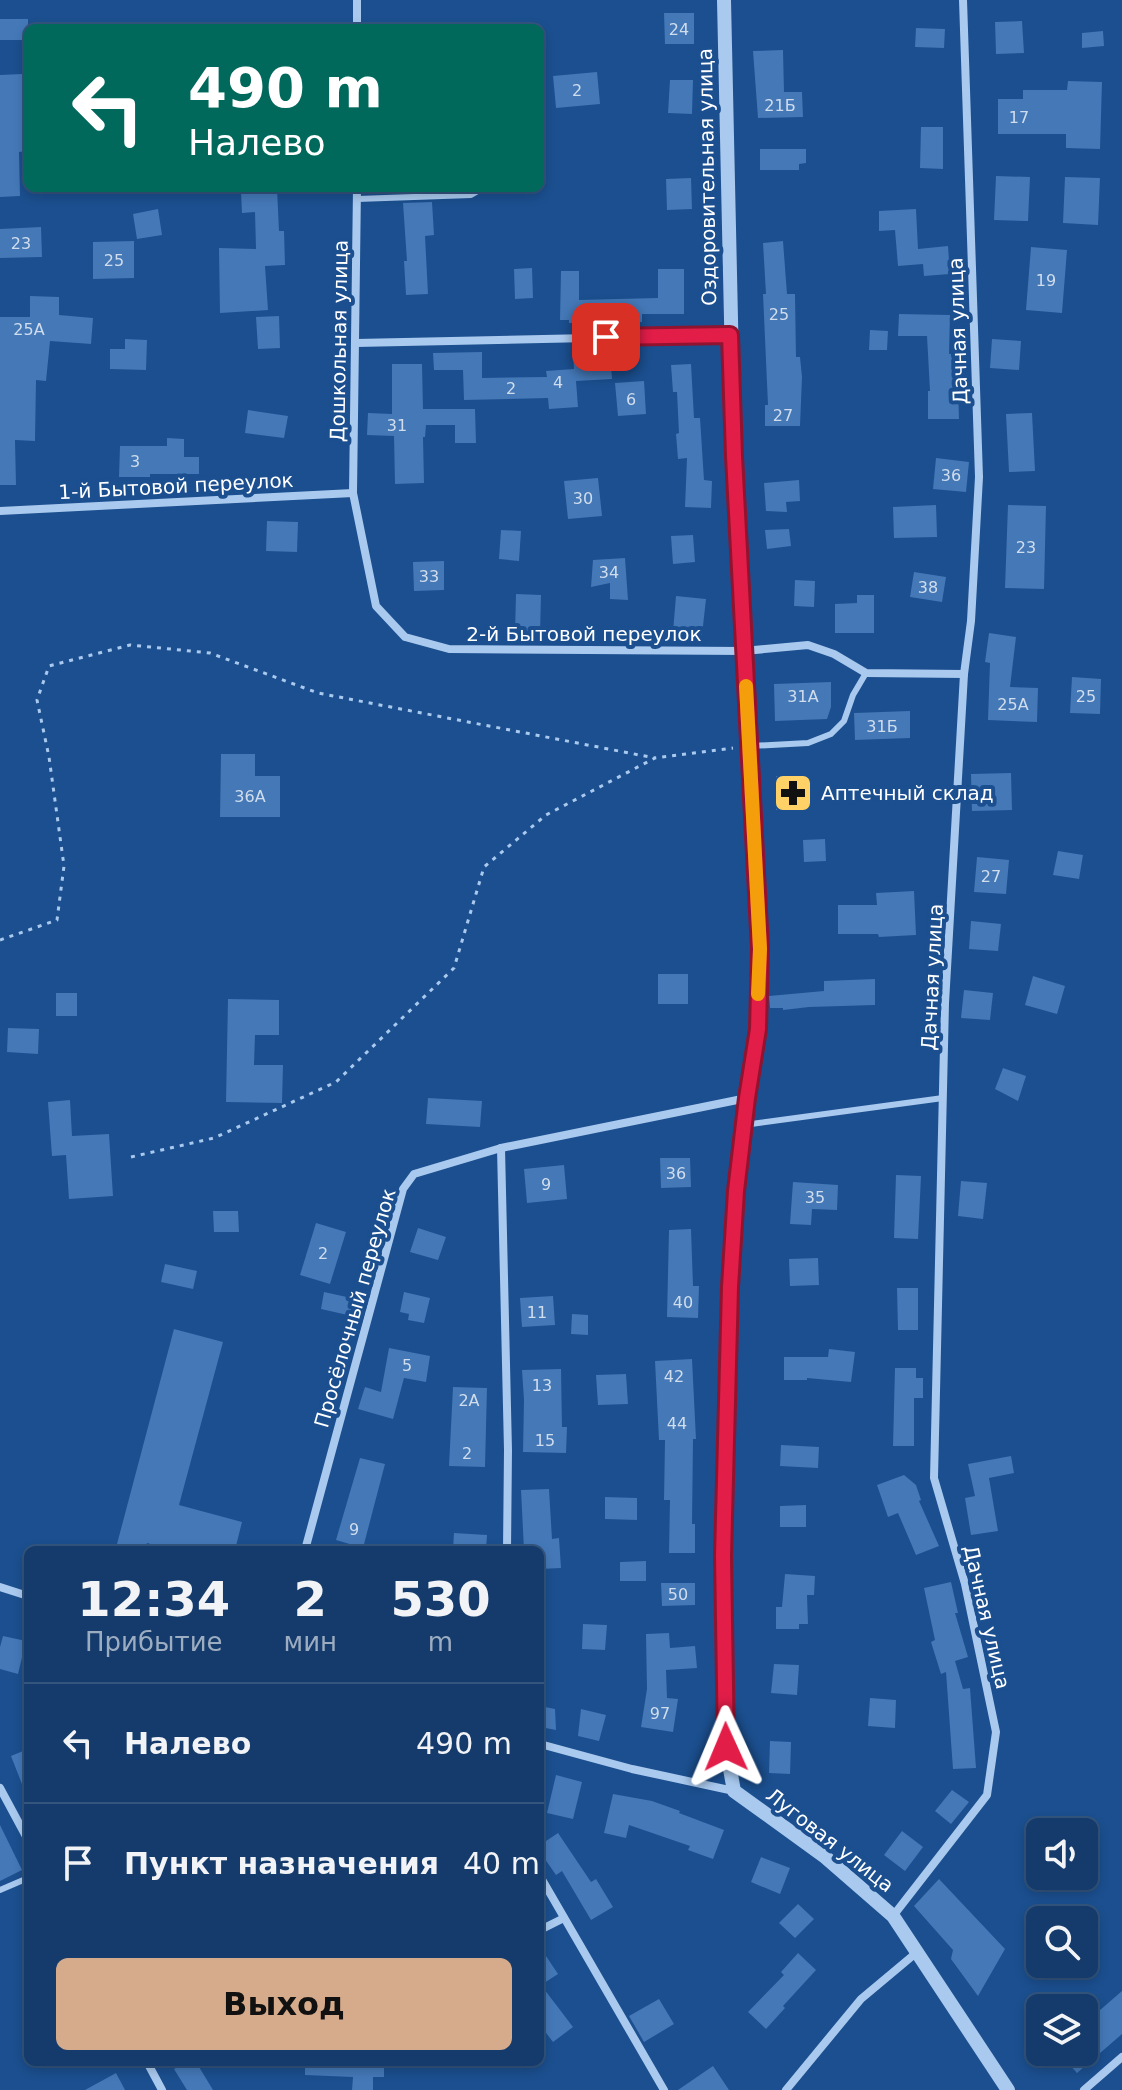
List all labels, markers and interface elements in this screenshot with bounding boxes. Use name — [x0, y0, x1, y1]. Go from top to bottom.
house number: 24 — [669, 20, 689, 39]
street label: Оздоровительная улица — [693, 48, 721, 306]
text: 490 m — [188, 55, 383, 120]
icon: left — [56, 56, 160, 160]
house number: 2 — [572, 81, 582, 100]
house number: 21Б — [764, 96, 796, 115]
house number: 17 — [1009, 108, 1029, 127]
text: Налево — [188, 122, 326, 163]
house number: 23 — [11, 234, 31, 253]
street label: Дошкольная улица — [325, 240, 353, 442]
house number: 25 — [104, 251, 124, 270]
street label: Дачная улица — [943, 257, 973, 405]
house number: 19 — [1036, 271, 1056, 290]
pin — [572, 303, 640, 371]
house number: 25 — [769, 305, 789, 324]
icon: arrive — [584, 315, 628, 359]
house number: 25А — [13, 320, 45, 339]
house number: 4 — [553, 373, 563, 392]
house number: 2 — [506, 379, 516, 398]
house number: 6 — [626, 390, 636, 409]
house number: 27 — [773, 406, 793, 425]
house number: 31 — [387, 416, 407, 435]
house number: 3 — [130, 452, 140, 471]
house number: 36 — [941, 466, 961, 485]
street label: 1-й Бытовой переулок — [58, 468, 294, 504]
house number: 30 — [573, 489, 593, 508]
house number: 23 — [1016, 538, 1036, 557]
house number: 34 — [599, 563, 619, 582]
house number: 33 — [419, 567, 439, 586]
house number: 38 — [918, 578, 938, 597]
street label: 2-й Бытовой переулок — [466, 622, 702, 646]
house number: 31А — [787, 687, 819, 706]
house number: 25 — [1076, 687, 1096, 706]
house number: 25А — [997, 695, 1029, 714]
house number: 31Б — [866, 717, 898, 736]
pharmacy icon: Аптечный склад — [772, 772, 814, 814]
place label: Аптечный склад — [821, 781, 994, 805]
house number: 36А — [234, 787, 266, 806]
house number: 27 — [981, 867, 1001, 886]
street label: Дачная улица — [916, 903, 948, 1051]
house number: 36 — [666, 1164, 686, 1183]
house number: 9 — [541, 1175, 551, 1194]
street label: Просёлочный переулок — [309, 1186, 401, 1430]
house number: 35 — [805, 1188, 825, 1207]
house number: 2 — [318, 1244, 328, 1263]
house number: 40 — [673, 1293, 693, 1312]
house number: 11 — [527, 1303, 547, 1322]
house number: 5 — [402, 1356, 412, 1375]
house number: 42 — [664, 1367, 684, 1386]
house number: 13 — [532, 1376, 552, 1395]
house number: 2А — [458, 1391, 480, 1410]
house number: 44 — [667, 1414, 687, 1433]
house number: 15 — [535, 1431, 555, 1450]
house number: 2 — [462, 1444, 472, 1463]
house number: 9 — [349, 1520, 359, 1539]
street label: Дачная улица — [959, 1543, 1015, 1691]
text: 12:34 — [77, 1571, 230, 1627]
text: 2 — [294, 1571, 327, 1627]
text: 530 — [390, 1571, 491, 1627]
house number: 50 — [668, 1585, 688, 1604]
text: Прибытие — [85, 1627, 223, 1657]
text: мин — [284, 1627, 337, 1657]
text: m — [428, 1627, 453, 1657]
house number: 97 — [650, 1704, 670, 1723]
position arrow — [684, 1705, 768, 1789]
icon: left — [56, 1721, 100, 1765]
text: Налево — [124, 1726, 251, 1761]
text: 490 m — [416, 1726, 512, 1761]
street label: Луговая улица — [761, 1783, 899, 1897]
map controls — [1026, 1818, 1098, 2066]
button: sound — [1026, 1818, 1098, 1890]
icon: arrive — [56, 1841, 100, 1885]
text: Пункт назначения — [124, 1846, 439, 1881]
text: 40 m — [463, 1846, 540, 1881]
button: search — [1026, 1906, 1098, 1978]
button: Выход — [56, 1958, 512, 2050]
button: layers — [1026, 1994, 1098, 2066]

